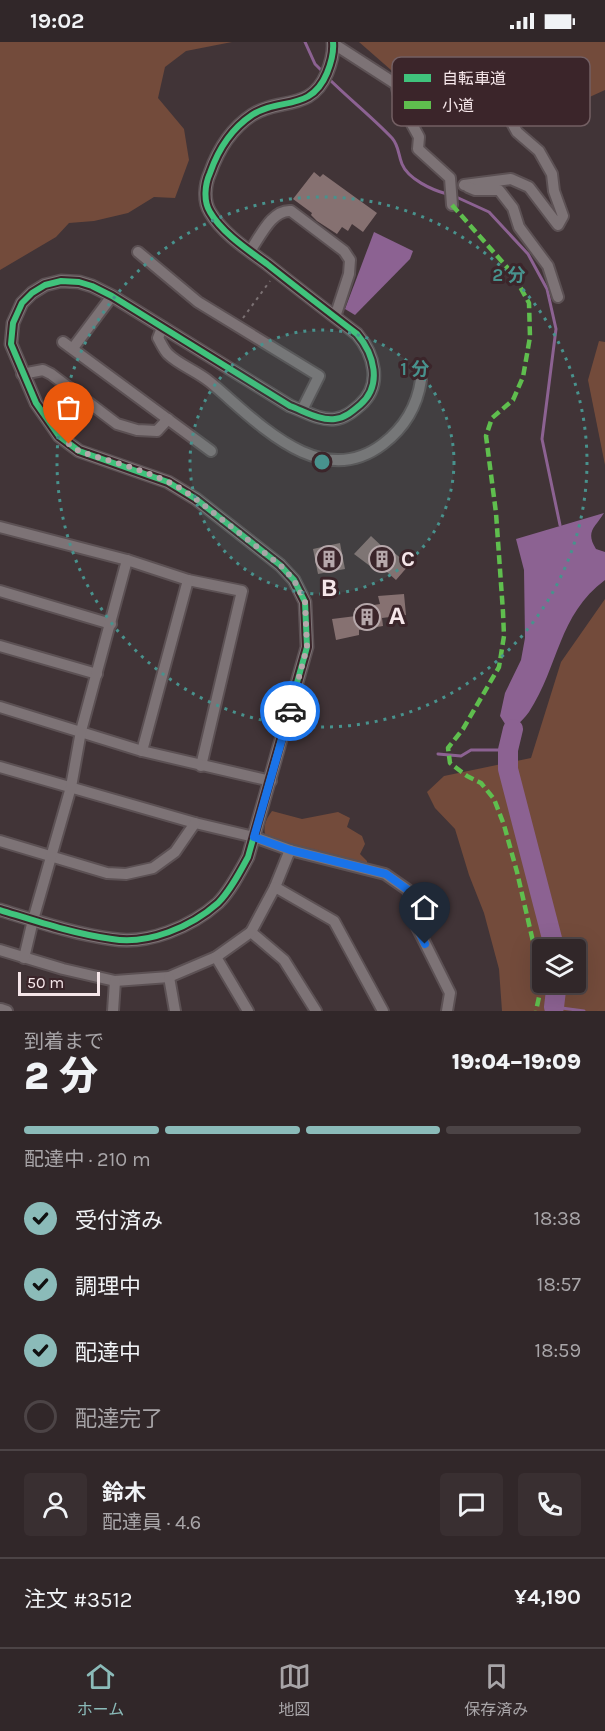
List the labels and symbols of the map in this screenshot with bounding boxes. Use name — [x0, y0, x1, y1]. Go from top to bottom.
legend — [392, 57, 590, 126]
text: 自転車道 — [442, 69, 506, 88]
text: 小道 — [442, 96, 474, 115]
text: 2 分 — [492, 264, 526, 286]
text: 1 分 — [401, 358, 429, 380]
pin — [43, 382, 94, 444]
centre of rings — [312, 452, 332, 472]
building icon: Ｂ — [314, 544, 344, 574]
building icon: C — [367, 544, 397, 574]
place label: C — [401, 546, 415, 572]
place label: Ｂ — [318, 576, 340, 602]
building icon: Ａ — [352, 602, 382, 632]
place label: Ａ — [386, 604, 408, 630]
courier — [260, 681, 320, 741]
pin — [399, 882, 450, 944]
scale bar — [18, 969, 100, 996]

